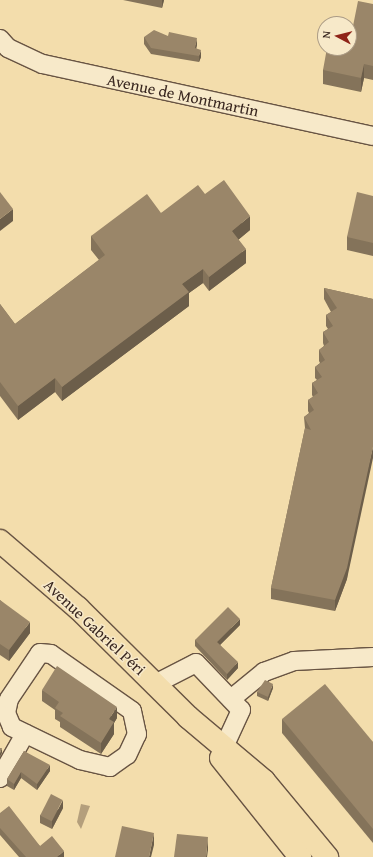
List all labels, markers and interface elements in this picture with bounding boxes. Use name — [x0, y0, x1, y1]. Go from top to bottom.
north arrow — [317, 16, 357, 56]
text: N — [318, 30, 334, 39]
street label: Avenue de Montmartin — [105, 70, 261, 120]
street label: Avenue Gabriel Péri — [40, 575, 150, 679]

